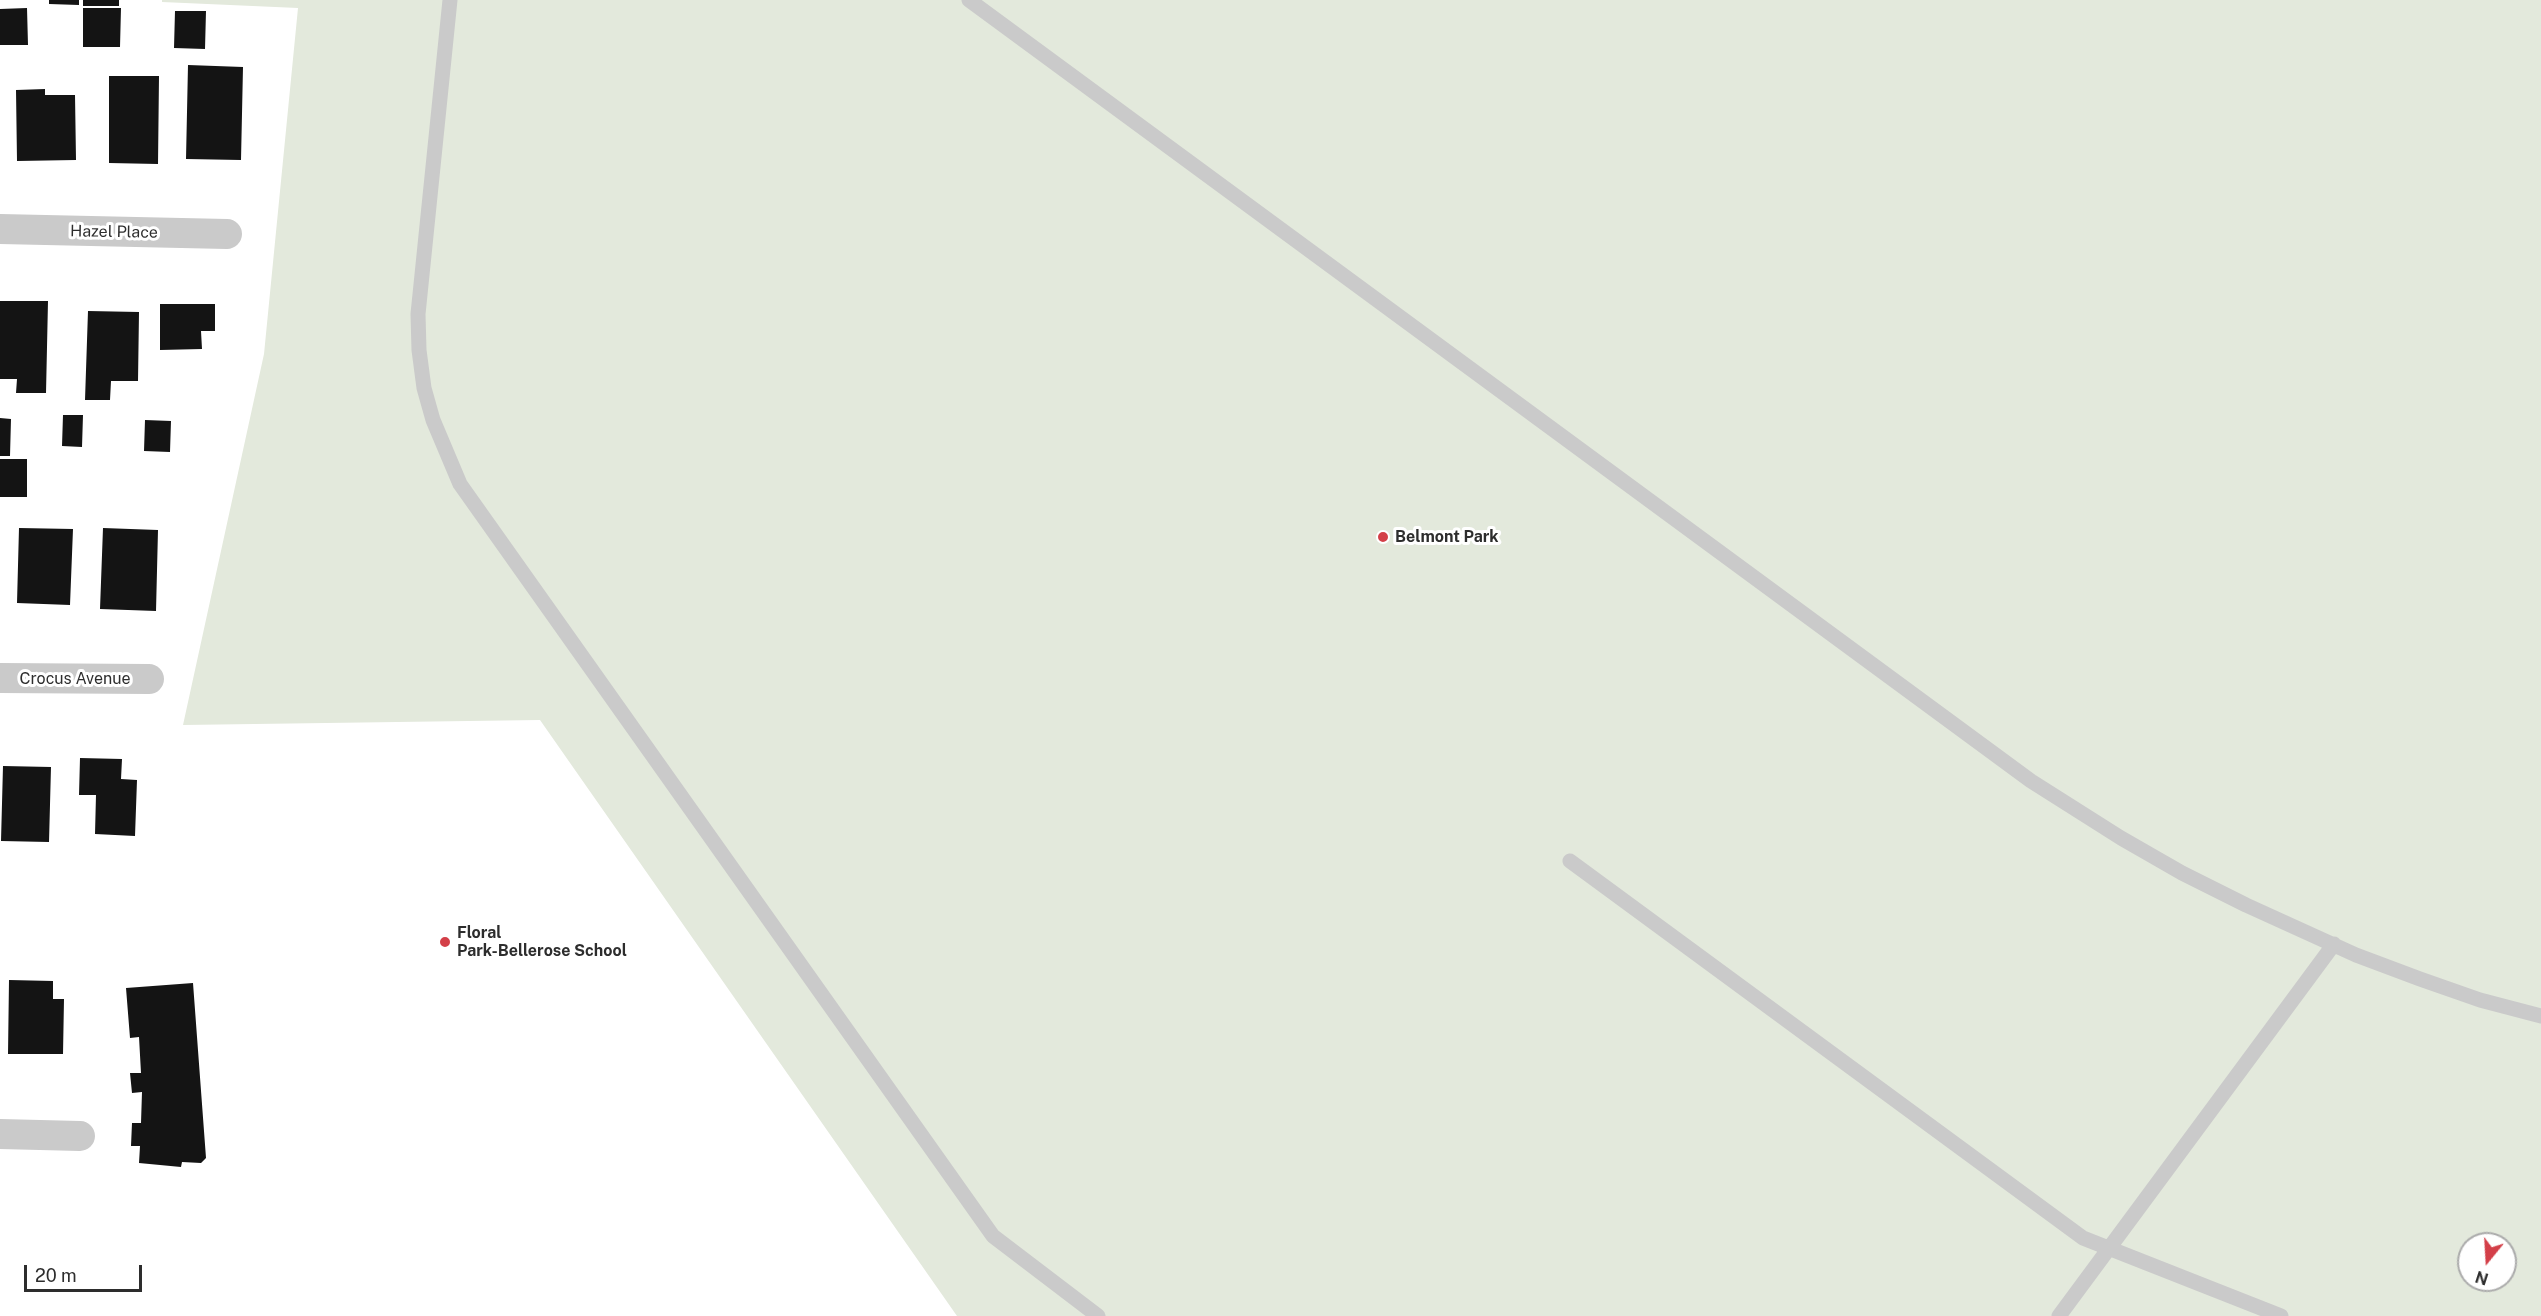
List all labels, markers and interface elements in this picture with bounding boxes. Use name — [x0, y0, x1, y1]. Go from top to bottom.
street label: Hazel Place — [70, 222, 158, 242]
place label: Belmont Park — [1395, 527, 1499, 547]
marker: Belmont Park — [1376, 530, 1390, 544]
street label: Crocus Avenue — [19, 669, 131, 689]
place label: Floral Park-Bellerose School — [457, 923, 627, 961]
marker: Floral Park-Bellerose School — [438, 935, 452, 949]
north arrow — [2457, 1232, 2517, 1292]
scale bar — [27, 1253, 146, 1291]
text: 20 m — [35, 1265, 77, 1286]
text: N — [2473, 1267, 2491, 1289]

